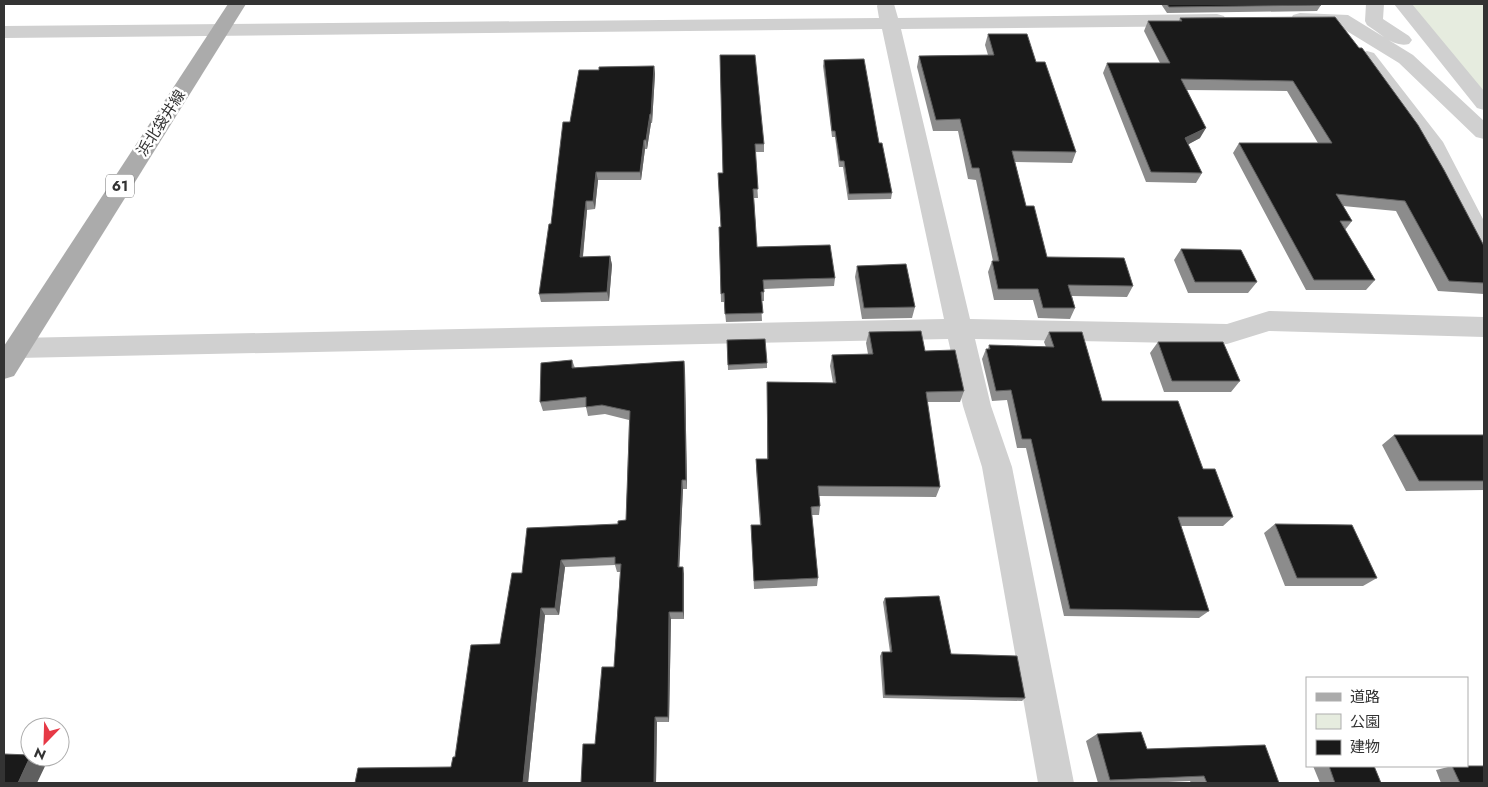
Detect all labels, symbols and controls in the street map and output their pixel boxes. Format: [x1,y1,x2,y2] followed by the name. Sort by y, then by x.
[131,86,191,160] street label: 浜北袋井線
[106,175,134,198] road number: 61
[1306,677,1468,767] legend
[1350,686,1380,708] text: 道路
[1350,711,1380,733] text: 公園
[20,717,70,767] north arrow
[1350,736,1380,758] text: 建物
[31,743,49,765] text: N

